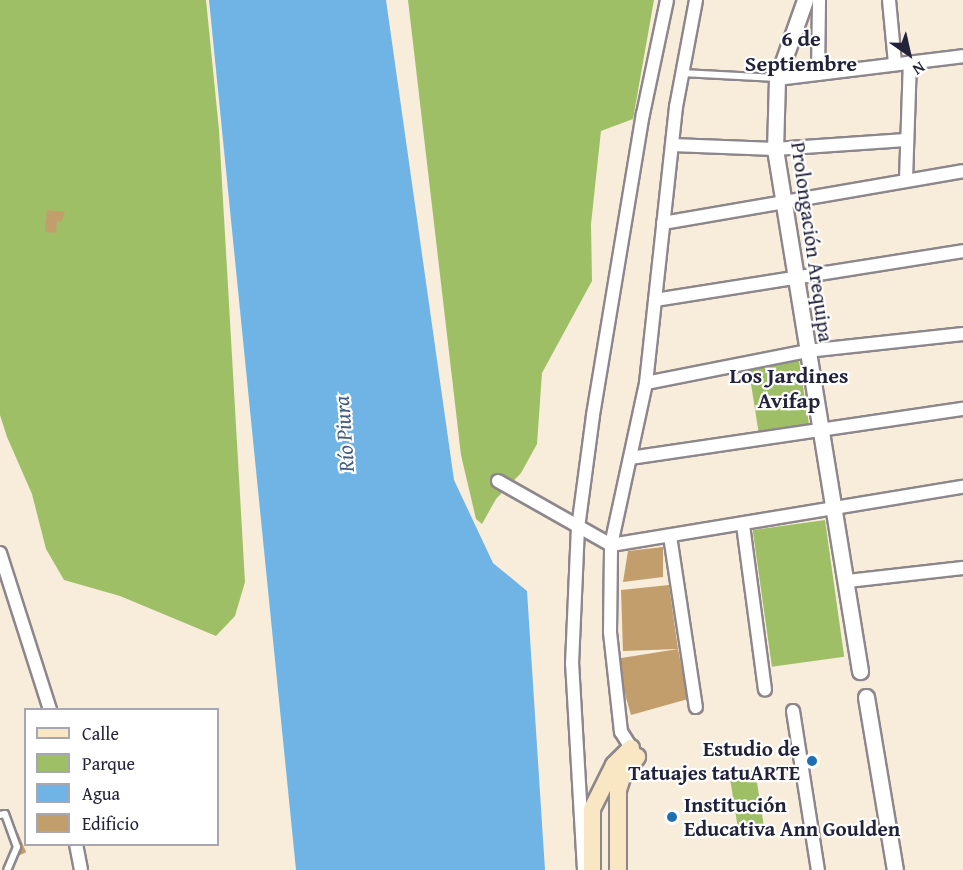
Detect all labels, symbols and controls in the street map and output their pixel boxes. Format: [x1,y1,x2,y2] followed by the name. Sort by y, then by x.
[879,24,939,84] north arrow
[745,25,857,76] district label: 6 de Septiembre
[908,56,930,82] text: N
[785,140,839,344] street label: Prolongación Arequipa
[730,362,848,414] district label: Los Jardines Avifap
[328,395,360,473] water label: Río Piura
[24,708,219,846] legend
[82,720,119,747] text: Calle
[628,736,800,786] place label: Estudio de Tatuajes tatuARTE
[82,750,135,777] text: Parque
[805,754,819,768] marker: Estudio de Tatuajes tatuARTE
[82,780,120,807] text: Agua
[684,792,900,842] place label: Institución Educativa Ann Goulden
[82,810,139,837] text: Edificio
[665,810,679,824] marker: Institución Educativa Ann Goulden

